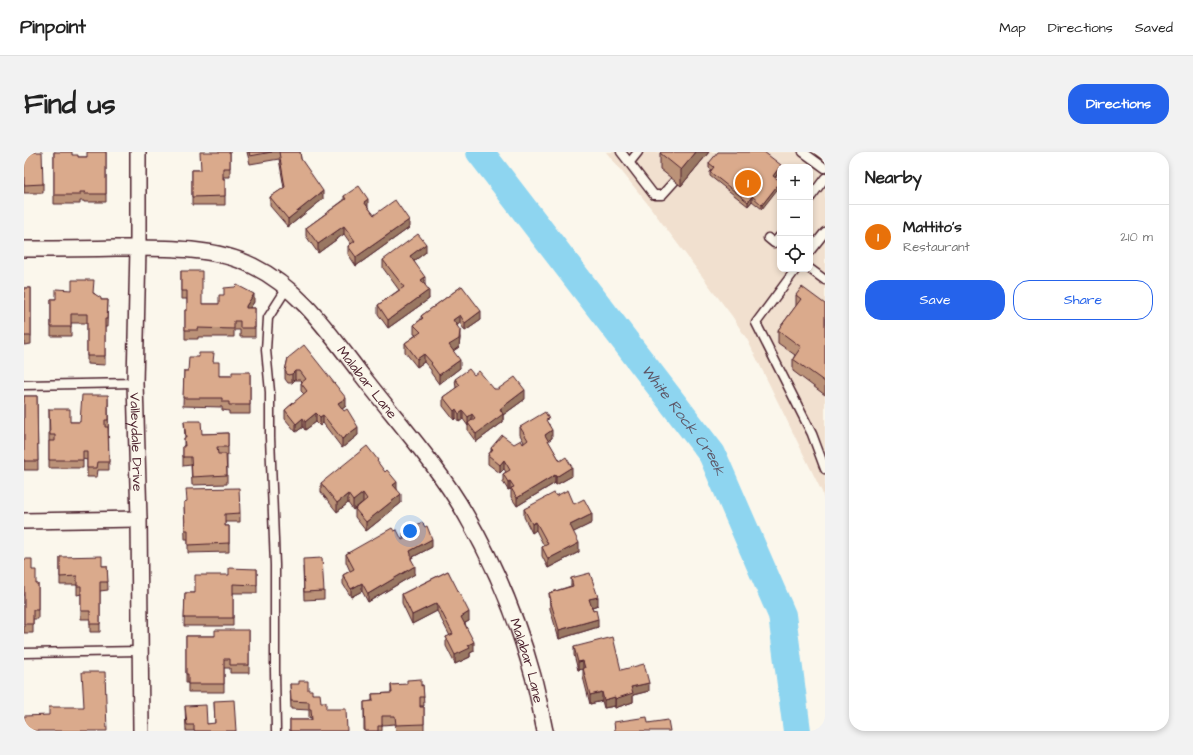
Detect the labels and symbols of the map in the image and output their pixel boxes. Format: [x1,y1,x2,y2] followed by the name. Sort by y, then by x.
[735,168,761,198] pin: 1
[332,342,402,424] street label: Malabar Lane
[636,361,730,480] water label: White Rock Creek
[124,392,147,492] street label: Valleydale Drive
[400,521,420,541] your location
[504,616,548,705] street label: Malabar Lane

